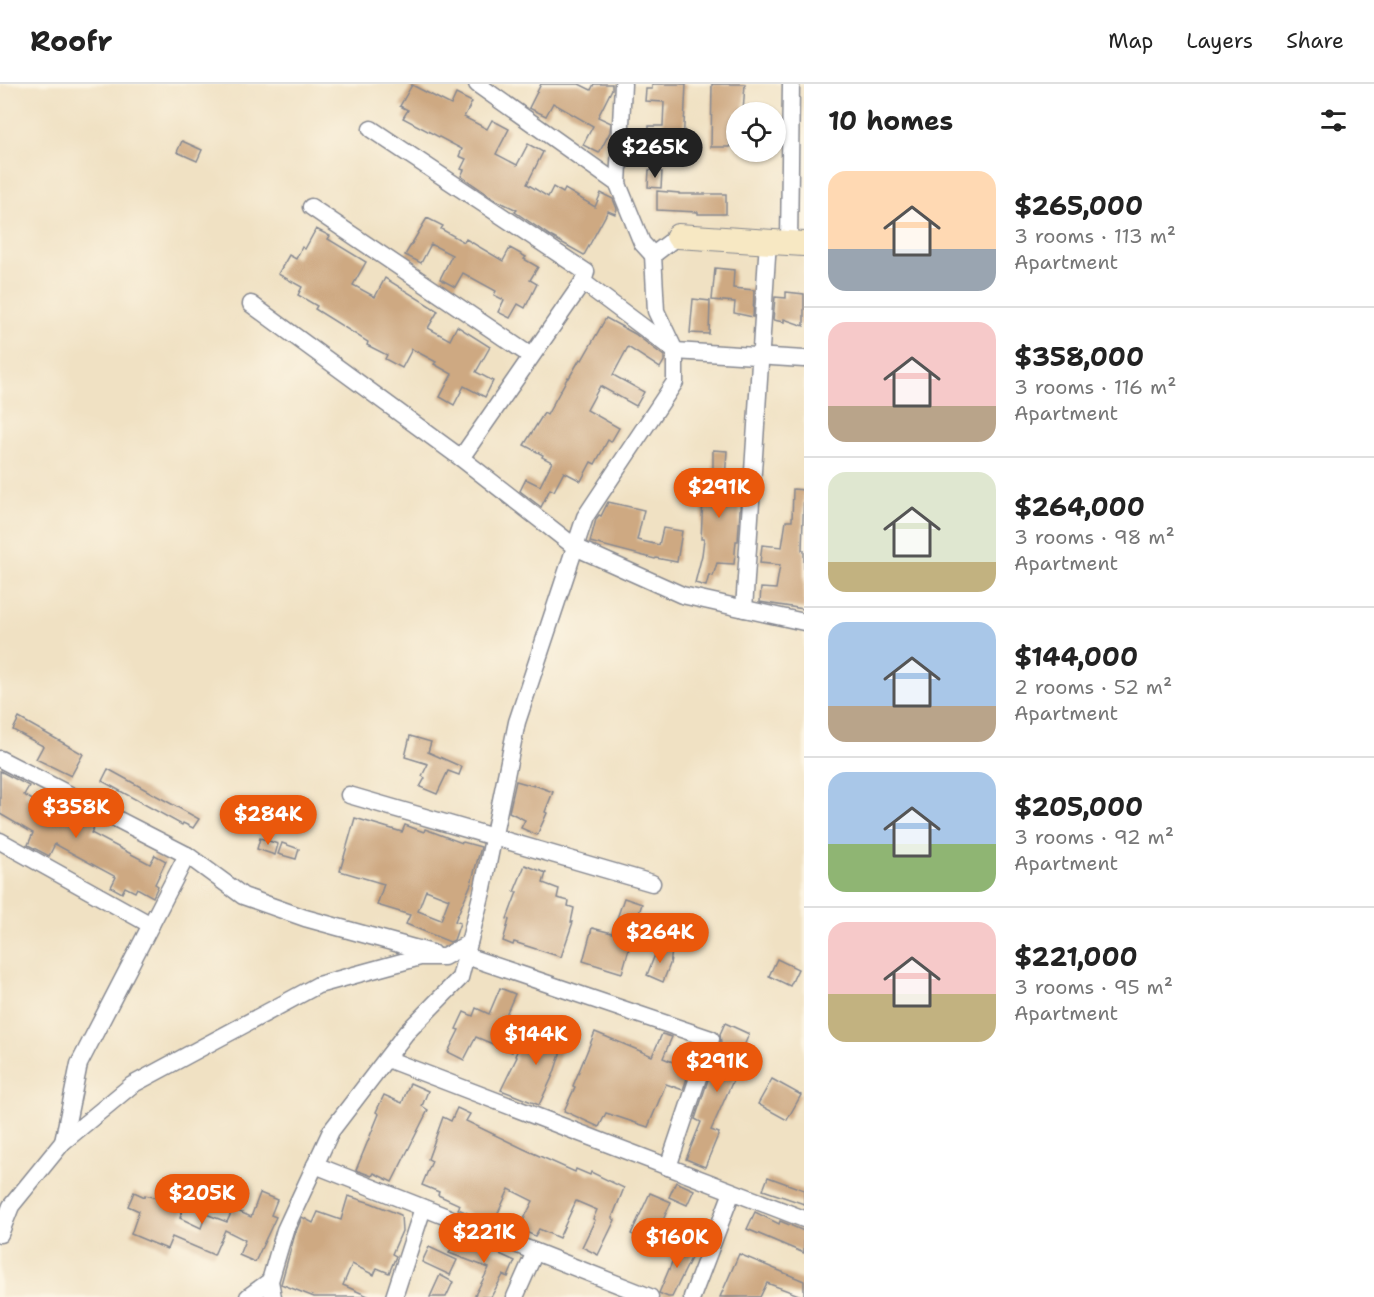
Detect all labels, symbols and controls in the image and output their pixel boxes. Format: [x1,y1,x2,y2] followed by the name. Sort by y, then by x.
[30,22,112,60] text: Roofr
[1108,27,1153,55] text: Map
[1186,27,1253,55] text: Layers
[1286,27,1344,55] text: Share
[726,102,786,162] map controls
[726,102,786,162] button: locate
[828,103,953,138] text: 10 homes
[1317,104,1350,137] icon: filters
[613,128,697,179] pin: $265K
[622,134,688,160] text: $265K
[1014,188,1143,223] text: $265,000
[876,195,948,267] icon: home
[1014,223,1176,249] text: 3 rooms · 113 m²
[1014,249,1118,275] text: Apartment
[1014,339,1144,374] text: $358,000
[876,346,948,418] icon: home
[1014,374,1176,400] text: 3 rooms · 116 m²
[1014,400,1118,426] text: Apartment
[677,468,761,519] pin: $291K
[688,474,750,500] text: $291K
[1014,489,1145,524] text: $264,000
[876,496,948,568] icon: home
[1014,524,1175,550] text: 3 rooms · 98 m²
[1014,550,1118,576] text: Apartment
[1014,639,1138,674] text: $144,000
[876,646,948,718] icon: home
[1014,674,1172,700] text: 2 rooms · 52 m²
[1014,700,1118,726] text: Apartment
[34,788,118,839] pin: $358K
[1014,789,1143,824] text: $205,000
[42,794,110,820] text: $358K
[226,795,310,846] pin: $284K
[876,796,948,868] icon: home
[234,801,302,827] text: $284K
[1014,824,1174,850] text: 3 rooms · 92 m²
[1014,850,1118,876] text: Apartment
[618,913,702,964] pin: $264K
[626,919,694,945] text: $264K
[1014,939,1138,974] text: $221,000
[876,946,948,1018] icon: home
[1014,974,1173,1000] text: 3 rooms · 95 m²
[1014,1000,1118,1026] text: Apartment
[494,1015,578,1066] pin: $144K
[504,1021,568,1047] text: $144K
[675,1042,759,1093] pin: $291K
[686,1048,748,1074] text: $291K
[160,1174,244,1225] pin: $205K
[169,1180,235,1206] text: $205K
[442,1213,526,1264] pin: $221K
[635,1218,719,1269] pin: $160K
[453,1219,515,1245] text: $221K
[645,1224,709,1250] text: $160K

